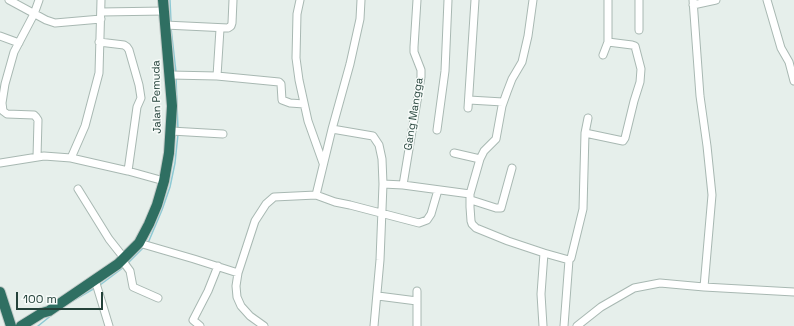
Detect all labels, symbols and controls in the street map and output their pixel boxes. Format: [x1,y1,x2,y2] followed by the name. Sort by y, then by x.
[150,60,164,134] street label: Jalan Pemuda
[402,77,426,151] street label: Gang Mangga
[18,284,105,310] scale bar
[23,291,57,307] text: 100 m

